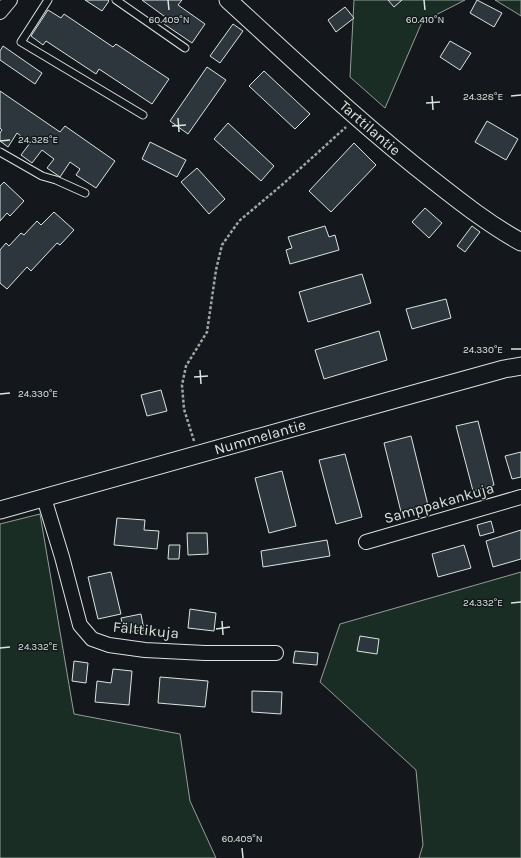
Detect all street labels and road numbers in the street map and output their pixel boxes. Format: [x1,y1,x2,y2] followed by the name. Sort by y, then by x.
[336,97,404,159] street label: Tarttilantie
[212,415,308,459] street label: Nummelantie
[382,479,496,527] street label: Samppakankuja
[112,618,180,642] street label: Fälttikuja

